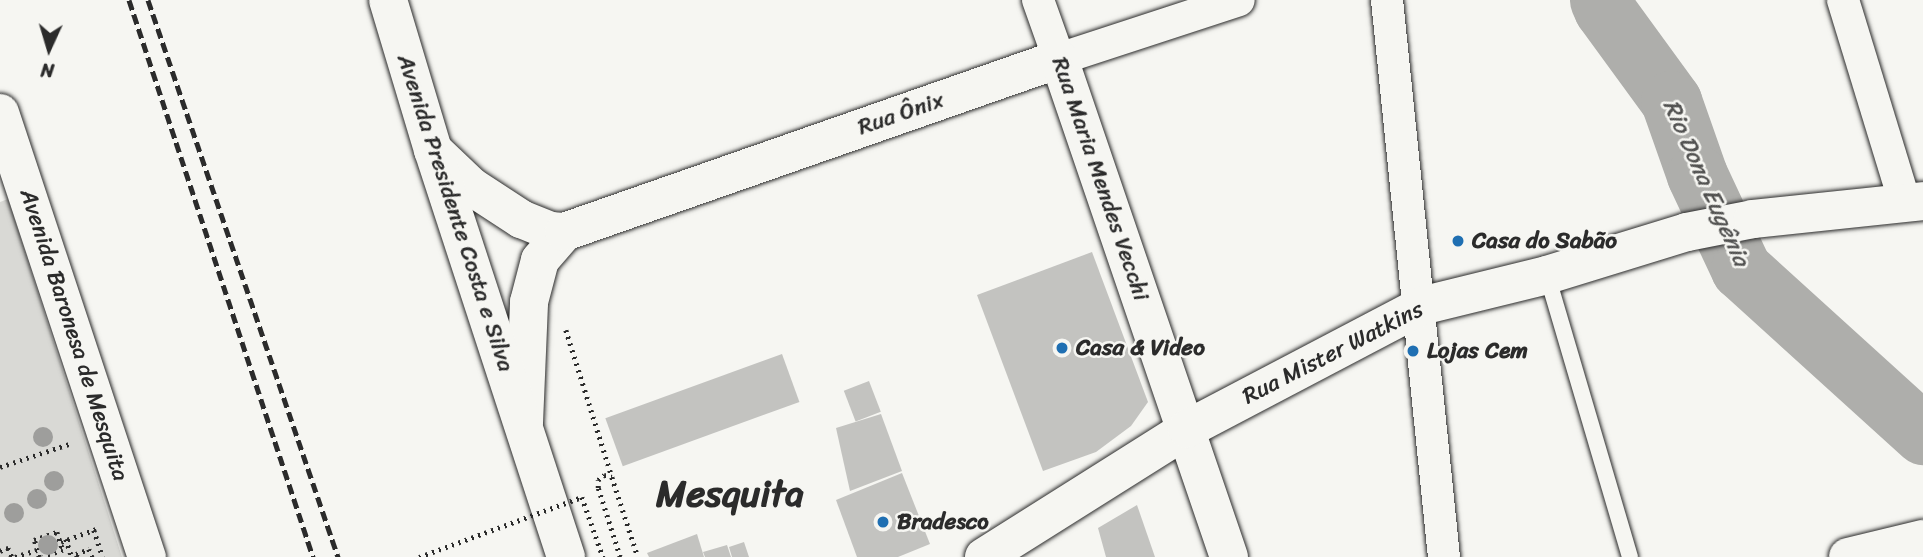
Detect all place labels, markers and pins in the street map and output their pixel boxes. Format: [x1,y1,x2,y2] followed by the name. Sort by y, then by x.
[1472,227,1618,255] place label: Casa do Sabão
[1450,233,1466,249] marker: Casa do Sabão
[1076,334,1206,362] place label: Casa & Video
[1427,337,1529,365] place label: Lojas Cem
[1054,340,1070,356] marker: Casa & Video
[1405,343,1421,359] marker: Lojas Cem
[897,508,989,536] place label: Bradesco
[875,514,891,530] marker: Bradesco

